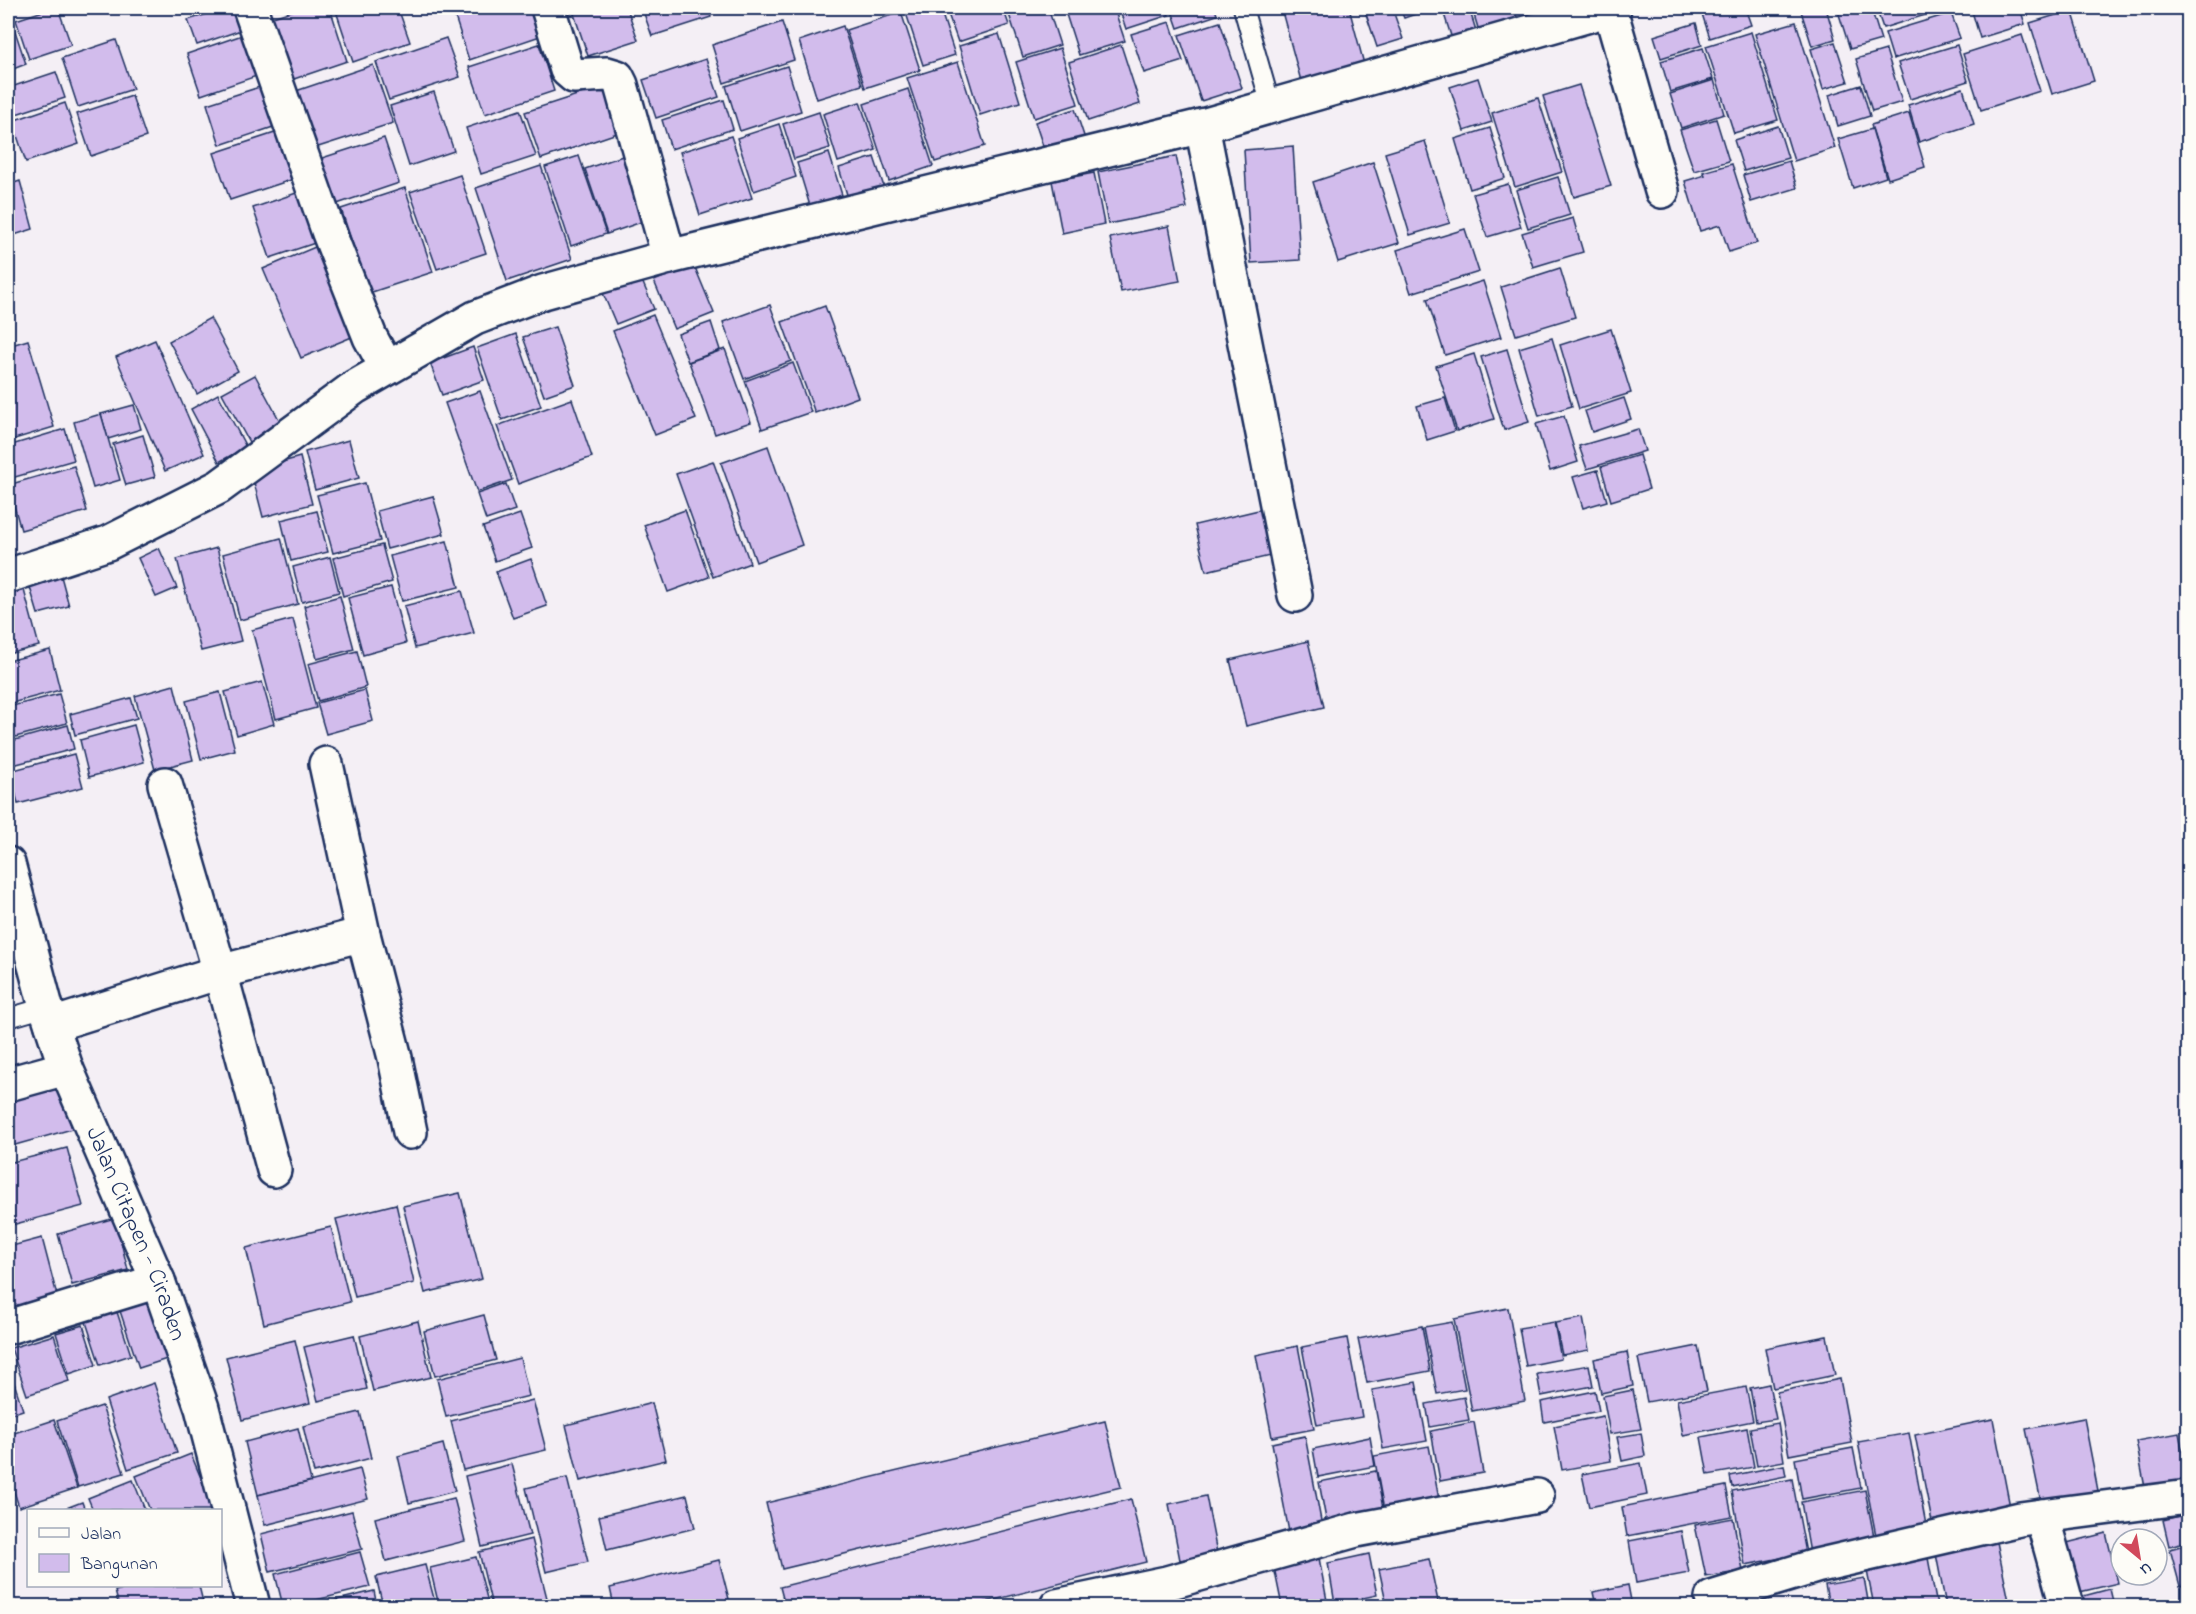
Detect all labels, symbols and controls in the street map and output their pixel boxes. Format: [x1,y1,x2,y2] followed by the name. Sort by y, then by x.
[76,1121,195,1346] street label: Jalan Citapen - Ciraden
[27,1509,222,1587] legend
[81,1522,121,1548] text: Jalan
[2109,1527,2169,1587] north arrow
[80,1552,158,1579] text: Bangunan
[2135,1555,2156,1581] text: U

